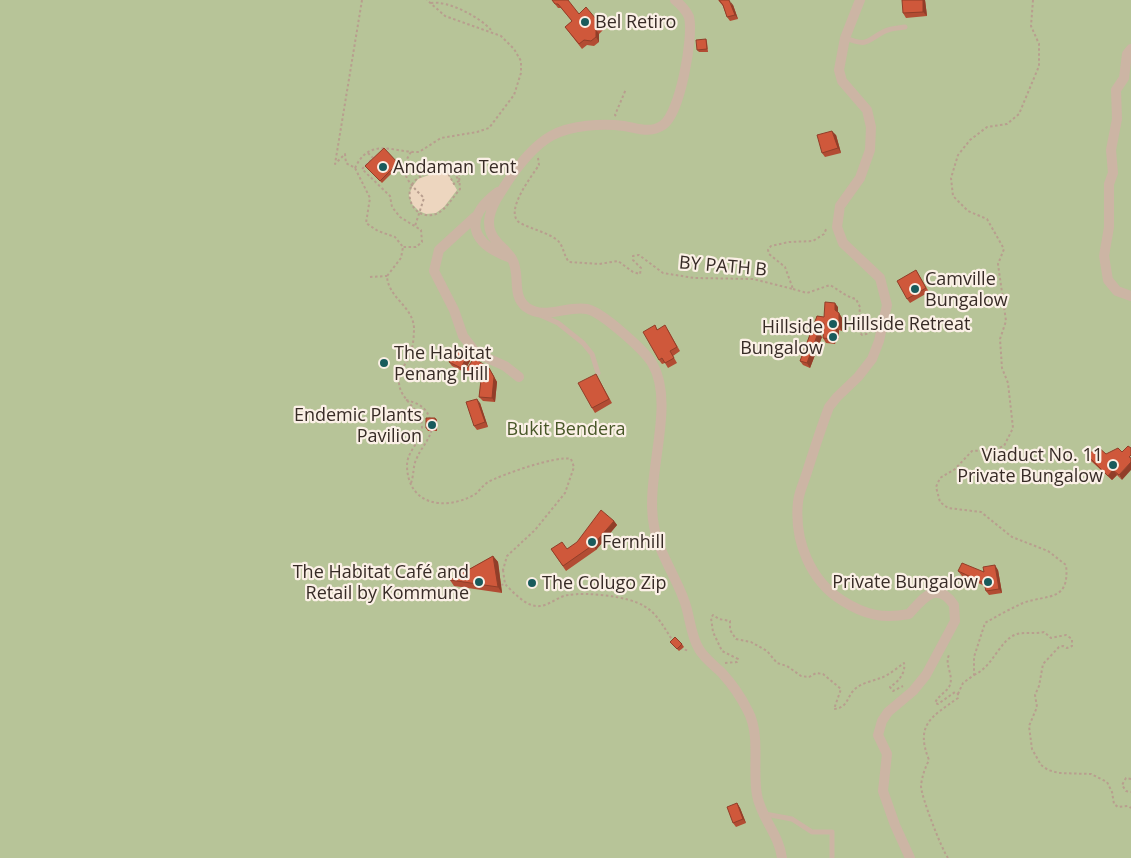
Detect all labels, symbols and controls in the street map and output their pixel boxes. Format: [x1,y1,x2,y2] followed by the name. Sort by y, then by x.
[595,9,676,33] place label: Bel Retiro
[579,16,591,28] marker: Bel Retiro
[393,154,516,178] place label: Andaman Tent
[377,161,389,173] marker: Andaman Tent
[678,249,768,281] street label: BY PATH B
[925,266,1008,311] place label: Camville Bungalow
[909,283,921,295] marker: Camville Bungalow
[843,311,970,335] place label: Hillside Retreat
[740,314,823,359] place label: Hillside Bungalow
[827,318,839,330] marker: Hillside Retreat
[827,331,839,343] marker: Hillside Bungalow
[394,340,491,385] place label: The Habitat Penang Hill
[378,357,390,369] marker: The Habitat Penang Hill
[294,402,422,447] place label: Endemic Plants Pavilion
[506,416,626,440] park label: Bukit Bendera
[426,419,438,431] marker: Endemic Plants Pavilion
[957,442,1103,487] place label: Viaduct No. 11 Private Bungalow
[1107,459,1119,471] marker: Viaduct No. 11 Private Bungalow
[602,529,664,553] place label: Fernhill
[586,536,598,548] marker: Fernhill
[293,559,469,604] place label: The Habitat Café and Retail by Kommune
[832,569,978,593] place label: Private Bungalow
[542,570,667,594] place label: The Colugo Zip
[473,576,485,588] marker: The Habitat Café and Retail by Kommune
[982,576,994,588] marker: Private Bungalow
[526,577,538,589] marker: The Colugo Zip

